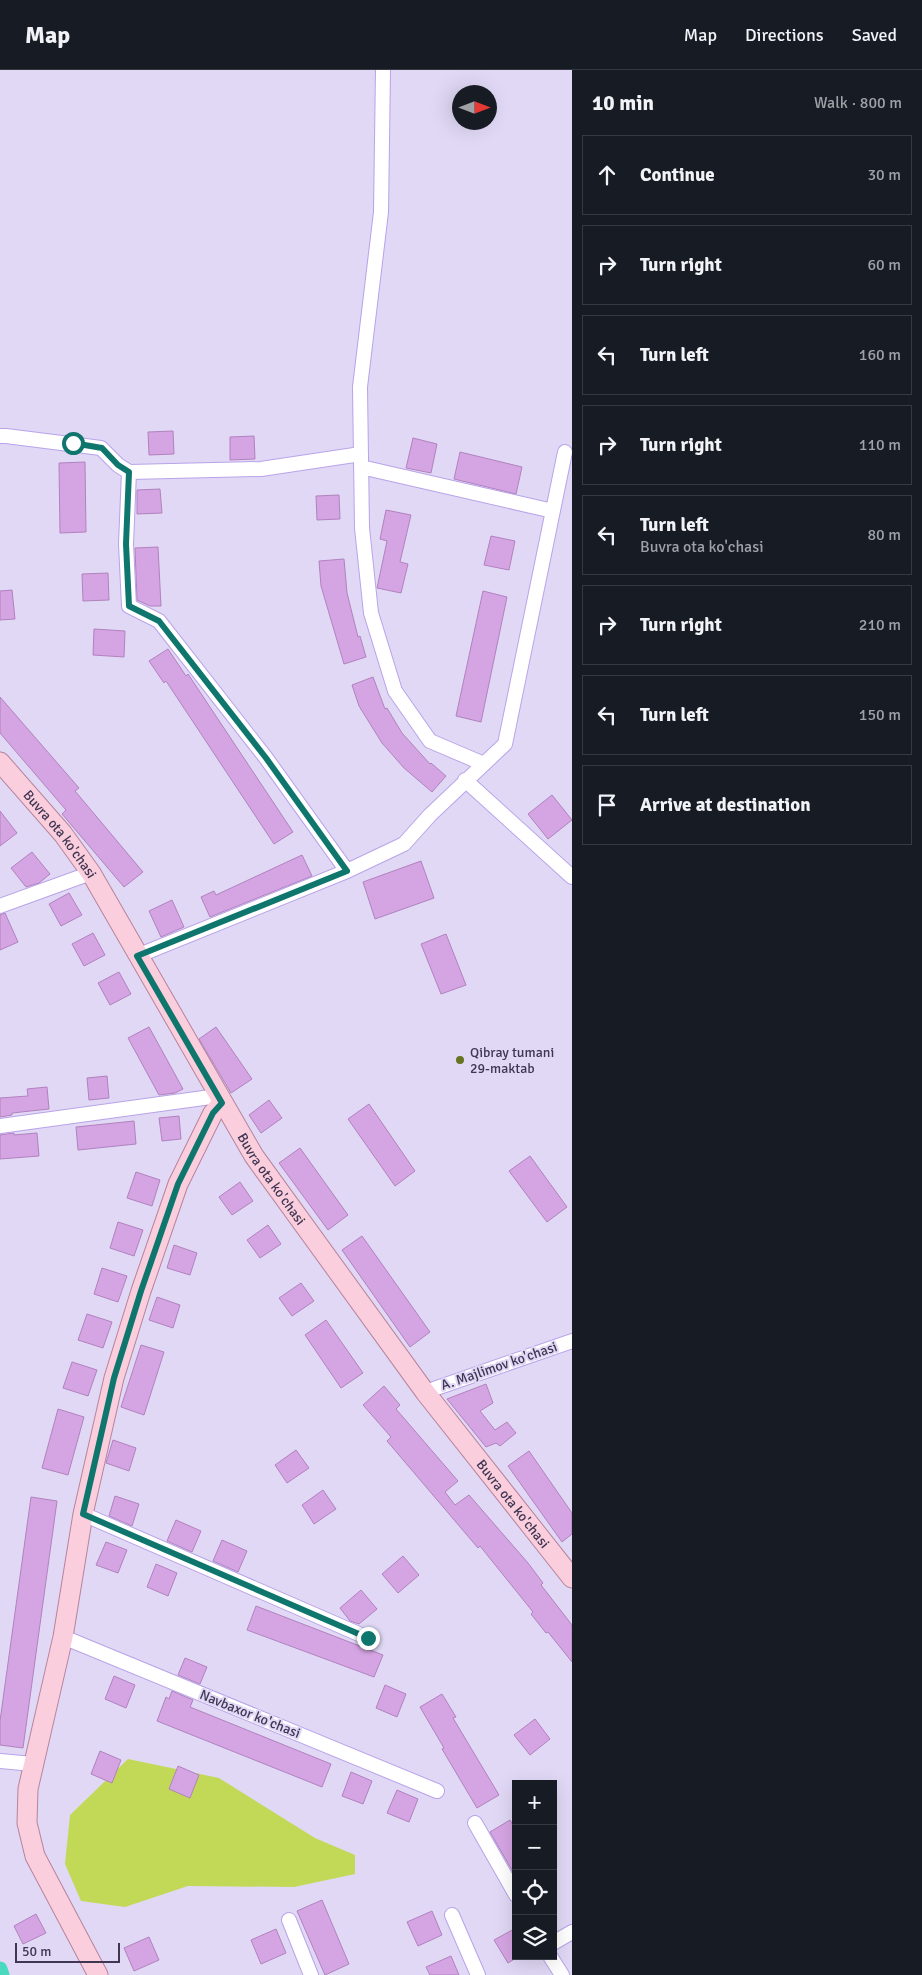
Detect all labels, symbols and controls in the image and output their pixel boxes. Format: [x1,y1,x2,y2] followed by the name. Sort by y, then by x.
[25,20,70,50] text: Map
[684,24,717,46] text: Map
[745,24,824,46] text: Directions
[852,24,897,46] text: Saved
[452,85,497,130] north arrow
[592,90,654,116] text: 10 min
[814,93,902,113] text: Walk · 800 m
[593,161,621,189] icon: ahead
[640,163,715,187] text: Continue
[867,165,901,185] text: 30 m
[593,251,621,279] icon: right
[640,253,722,277] text: Turn right
[867,255,901,275] text: 60 m
[593,341,621,369] icon: left
[640,343,709,367] text: Turn left
[859,345,901,365] text: 160 m
[593,431,621,459] icon: right
[62,432,85,455] route start
[640,433,722,457] text: Turn right
[859,435,901,455] text: 110 m
[640,513,709,537] text: Turn left
[593,521,621,549] icon: left
[867,525,901,545] text: 80 m
[640,537,764,557] text: Buvra ota ko'chasi
[593,611,621,639] icon: right
[640,613,722,637] text: Turn right
[859,615,901,635] text: 210 m
[593,701,621,729] icon: left
[640,703,709,727] text: Turn left
[859,705,901,725] text: 150 m
[20,786,101,881] street label: Buvra ota ko'chasi
[593,791,621,819] icon: arrive
[640,793,811,817] text: Arrive at destination
[470,1044,554,1077] place label: Qibray tumani 29-maktab
[454,1054,466,1066] marker: Qibray tumani 29-maktab
[234,1130,310,1228] street label: Buvra ota ko'chasi
[439,1338,559,1394] street label: A. Majlimov ko'chasi
[473,1456,553,1551] street label: Buvra ota ko'chasi
[357,1627,380,1650] route end
[197,1686,303,1742] street label: Navbaxor ko'chasi
[512,1780,557,1960] map controls
[512,1780,557,1825] button: +
[512,1825,557,1870] button: −
[512,1870,557,1915] button: locate
[512,1915,557,1960] button: layers
[15,1940,120,1963] scale bar
[22,1943,51,1960] text: 50 m

